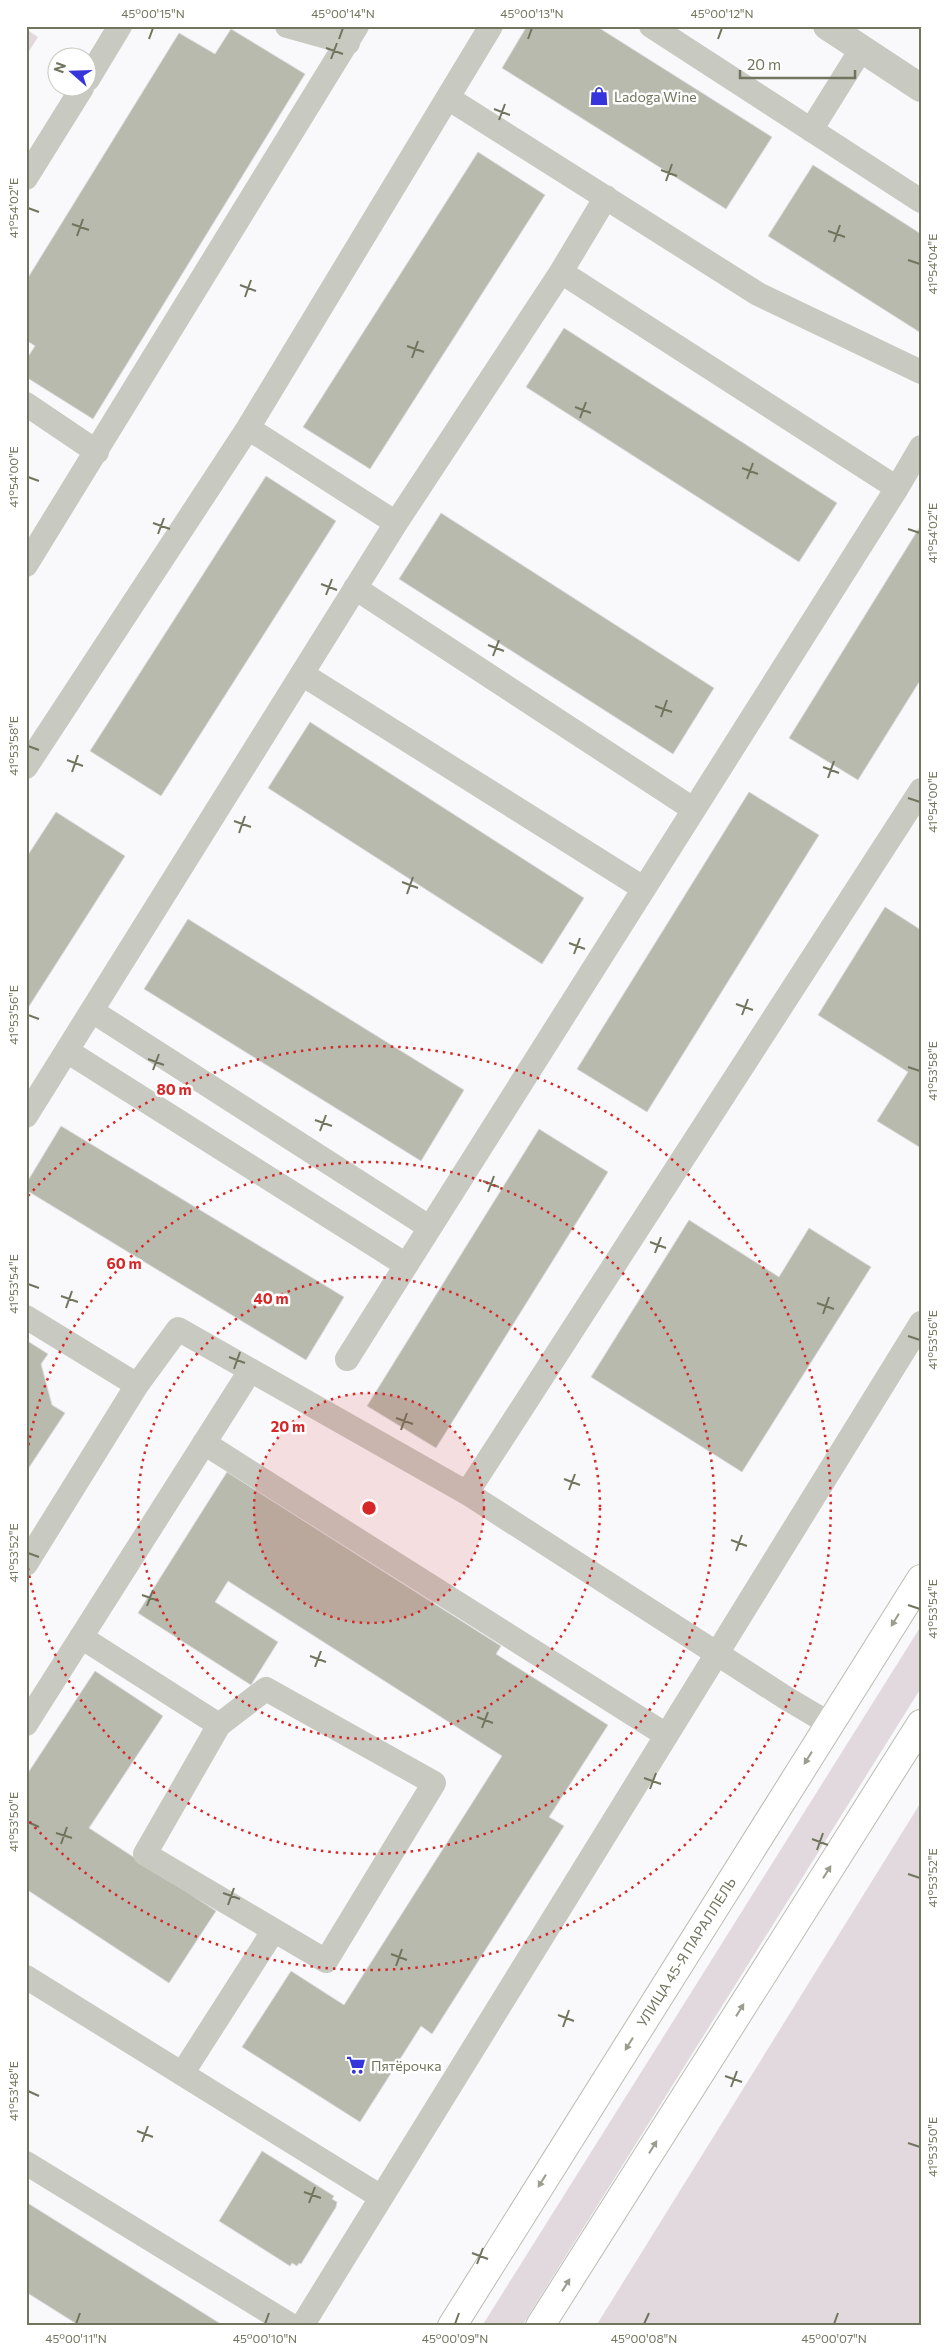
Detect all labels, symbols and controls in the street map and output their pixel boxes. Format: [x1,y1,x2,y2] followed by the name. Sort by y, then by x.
[121,6,185,20] text: 45°00'15"N
[311,6,375,20] text: 45°00'14"N
[500,6,564,20] text: 45°00'13"N
[690,6,754,20] text: 45°00'12"N
[48,48,98,98] north arrow
[740,48,854,80] scale bar
[747,55,781,73] text: 20 m
[50,60,69,75] text: N
[588,85,610,107] shop icon: Ladoga Wine
[614,88,697,105] place label: Ladoga Wine
[6,178,20,238] text: 41°54'02"E
[925,234,939,294] text: 41°54'04"E
[6,446,20,508] text: 41°54'00"E
[925,503,939,563] text: 41°54'02"E
[6,716,20,776] text: 41°53'58"E
[925,771,939,833] text: 41°54'00"E
[6,985,20,1045] text: 41°53'56"E
[925,1041,939,1101] text: 41°53'58"E
[156,1080,192,1098] text: 80 m
[6,1254,20,1314] text: 41°53'54"E
[106,1254,142,1272] text: 60 m
[253,1289,289,1307] text: 40 m
[925,1310,939,1370] text: 41°53'56"E
[271,1417,305,1435] text: 20 m
[360,1499,378,1517] centre of rings
[6,1523,20,1583] text: 41°53'52"E
[925,1579,939,1639] text: 41°53'54"E
[890,1614,899,1627] one-way arrow
[804,1751,813,1764] one-way arrow
[6,1792,20,1852] text: 41°53'50"E
[925,1848,939,1908] text: 41°53'52"E
[822,1866,831,1879] one-way arrow
[633,1874,739,2030] street label: УЛИЦА 45-Я ПАРАЛЛЕЛЬ
[735,2003,745,2016] one-way arrow
[624,2037,633,2050] one-way arrow
[345,2054,367,2076] supermarket icon: Пятёрочка
[371,2057,441,2074] place label: Пятёрочка
[6,2061,20,2121] text: 41°53'48"E
[925,2117,939,2177] text: 41°53'50"E
[648,2141,658,2154] one-way arrow
[538,2175,547,2188] one-way arrow
[562,2278,571,2291] one-way arrow
[45,2331,107,2345] text: 45°00'11"N
[233,2331,297,2345] text: 45°00'10"N
[422,2331,488,2345] text: 45°00'09"N
[611,2331,677,2345] text: 45°00'08"N
[801,2331,867,2345] text: 45°00'07"N

